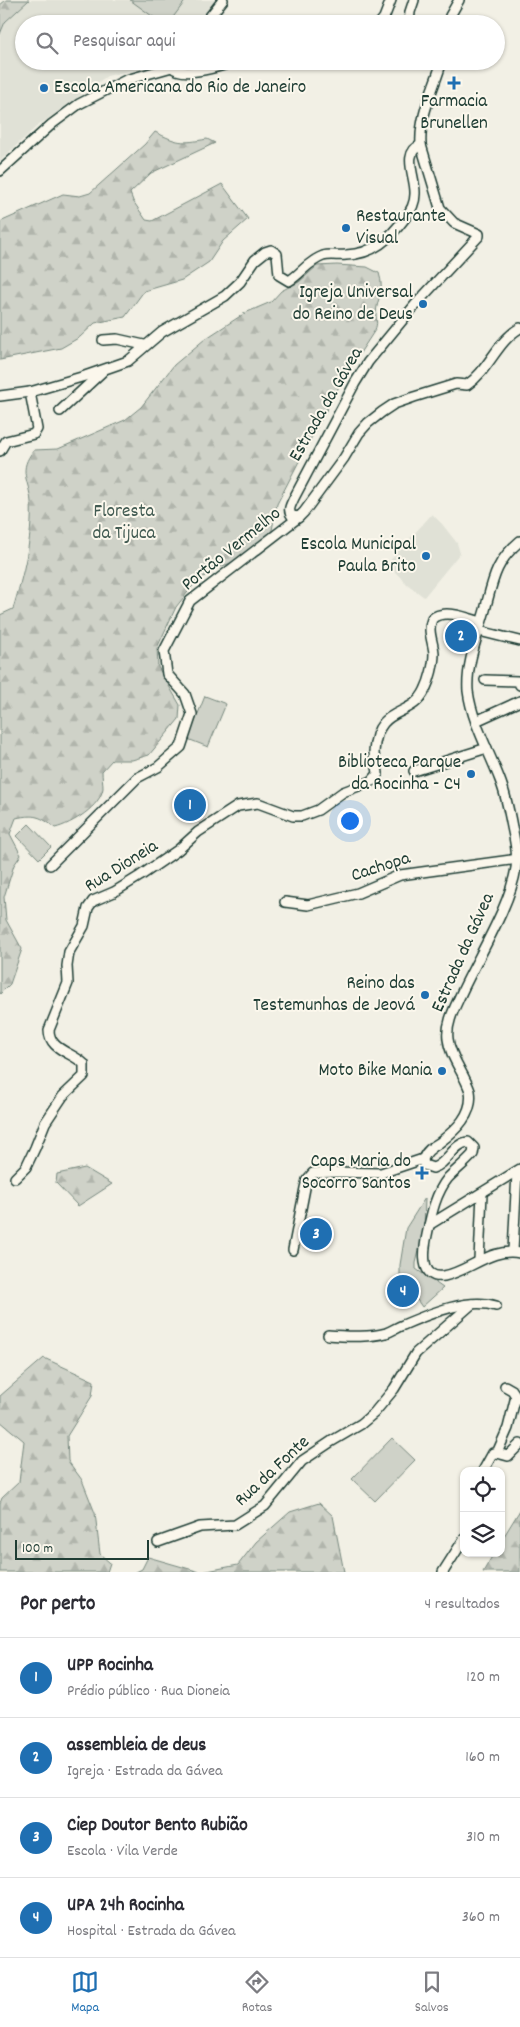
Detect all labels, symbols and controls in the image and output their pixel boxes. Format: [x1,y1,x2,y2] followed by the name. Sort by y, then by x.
[15,15,505,70] search box
[33,29,61,57] icon: search
[73,29,175,56] text: Pesquisar aqui
[54,75,306,102] place label: Escola Americana do Rio de Janeiro
[448,77,460,89] marker: Farmacia Brunellen
[38,82,50,94] marker: Escola Americana do Rio de Janeiro
[420,89,488,138] place label: Farmacia Brunellen
[356,204,446,253] place label: Restaurante Visual
[340,222,352,234] marker: Restaurante Visual
[293,280,413,329] place label: Igreja Universal do Reino de Deus
[417,298,429,310] marker: Igreja Universal do Reino de Deus
[283,342,371,467] street label: Estrada da Gávea
[93,499,157,548] park label: Floresta da Tijuca
[176,501,288,599] street label: Portão Vermelho
[301,532,416,581] place label: Escola Municipal Paula Brito
[420,550,432,562] marker: Escola Municipal Paula Brito
[445,617,477,655] pin: 2
[338,750,461,799] place label: Biblioteca Parque da Rocinha - C4
[465,768,477,780] marker: Biblioteca Parque da Rocinha - C4
[174,786,206,824] pin: 1
[337,808,363,834] your location
[80,833,165,900] street label: Rua Dioneia
[348,845,415,890] street label: Cachopa
[426,888,503,1017] street label: Estrada da Gávea
[253,971,416,1020] place label: Reino das Testemunhas de Jeová
[419,989,431,1001] marker: Reino das Testemunhas de Jeová
[318,1058,433,1085] place label: Moto Bike Mania
[436,1065,448,1077] marker: Moto Bike Mania
[302,1149,411,1198] place label: Caps Maria do Socorro Santos
[415,1166,429,1180] marker: Caps Maria do Socorro Santos
[300,1215,332,1253] pin: 3
[387,1272,419,1310] pin: 4
[229,1430,317,1514] street label: Rua da Fonte
[460,1467,505,1557] map controls
[460,1467,505,1512] button: locate
[460,1512,505,1557] button: layers
[15,1537,149,1560] scale bar
[22,1539,53,1559] text: 100 m
[20,1590,95,1620] text: Por perto
[425,1593,500,1616] text: 4 resultados
[67,1653,153,1680] text: UPP Rocinha
[34,1666,38,1689] text: 1
[466,1666,500,1689] text: 120 m
[67,1680,230,1703] text: Prédio público · Rua Dioneia
[67,1733,206,1760] text: assembleia de deus
[33,1746,40,1769] text: 2
[465,1746,500,1769] text: 160 m
[67,1760,223,1783] text: Igreja · Estrada da Gávea
[67,1813,248,1840] text: Ciep Doutor Bento Rubião
[32,1826,40,1849] text: 3
[466,1826,500,1849] text: 310 m
[67,1840,178,1863] text: Escola · Vila Verde
[67,1893,184,1920] text: UPA 24h Rocinha
[33,1906,39,1929] text: 4
[462,1906,500,1929] text: 360 m
[67,1920,236,1943] text: Hospital · Estrada da Gávea
[71,1968,99,2018] tab: Mapa
[242,1968,272,2018] tab: Rotas
[415,1968,449,2018] tab: Salvos

